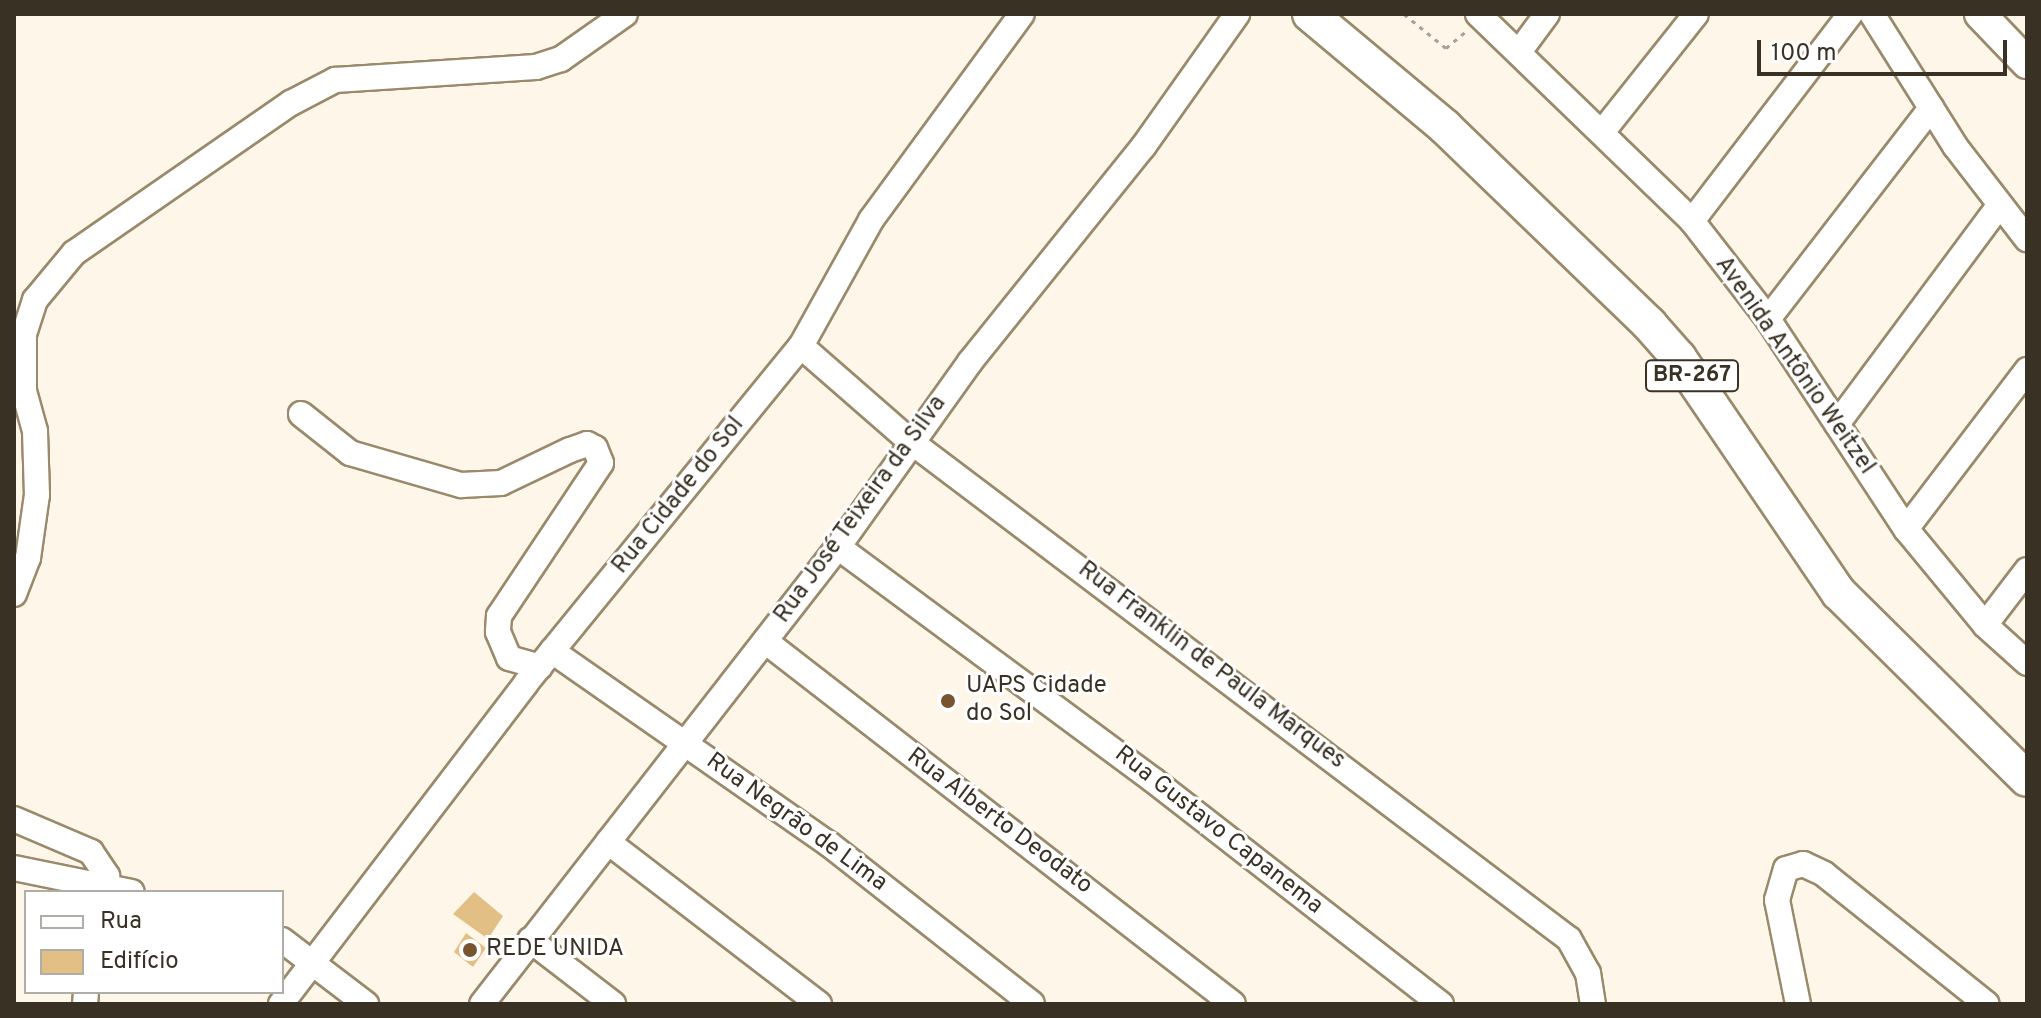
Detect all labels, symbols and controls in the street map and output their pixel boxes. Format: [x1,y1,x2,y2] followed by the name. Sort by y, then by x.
[1761,24,2011,74] scale bar
[1771,39,1837,69] text: 100 m
[1707,251,1881,481] street label: Avenida Antônio Weitzel
[1644,358,1740,394] road number: BR-267
[769,390,953,630] street label: Rua José Teixeira da Silva
[607,412,751,580] street label: Rua Cidade do Sol
[1072,556,1350,776] street label: Rua Franklin de Paula Marques
[966,673,1107,729] place label: UAPS Cidade do Sol
[937,690,959,712] marker: UAPS Cidade do Sol
[1108,741,1328,921] street label: Rua Gustavo Capanema
[900,743,1098,901] street label: Rua Alberto Deodato
[700,748,892,898] street label: Rua Negrão de Lima
[24,890,284,994] legend
[100,907,142,937] text: Rua
[486,936,624,964] place label: REDE UNIDA
[461,941,479,959] marker: REDE UNIDA
[100,947,179,977] text: Edifício

